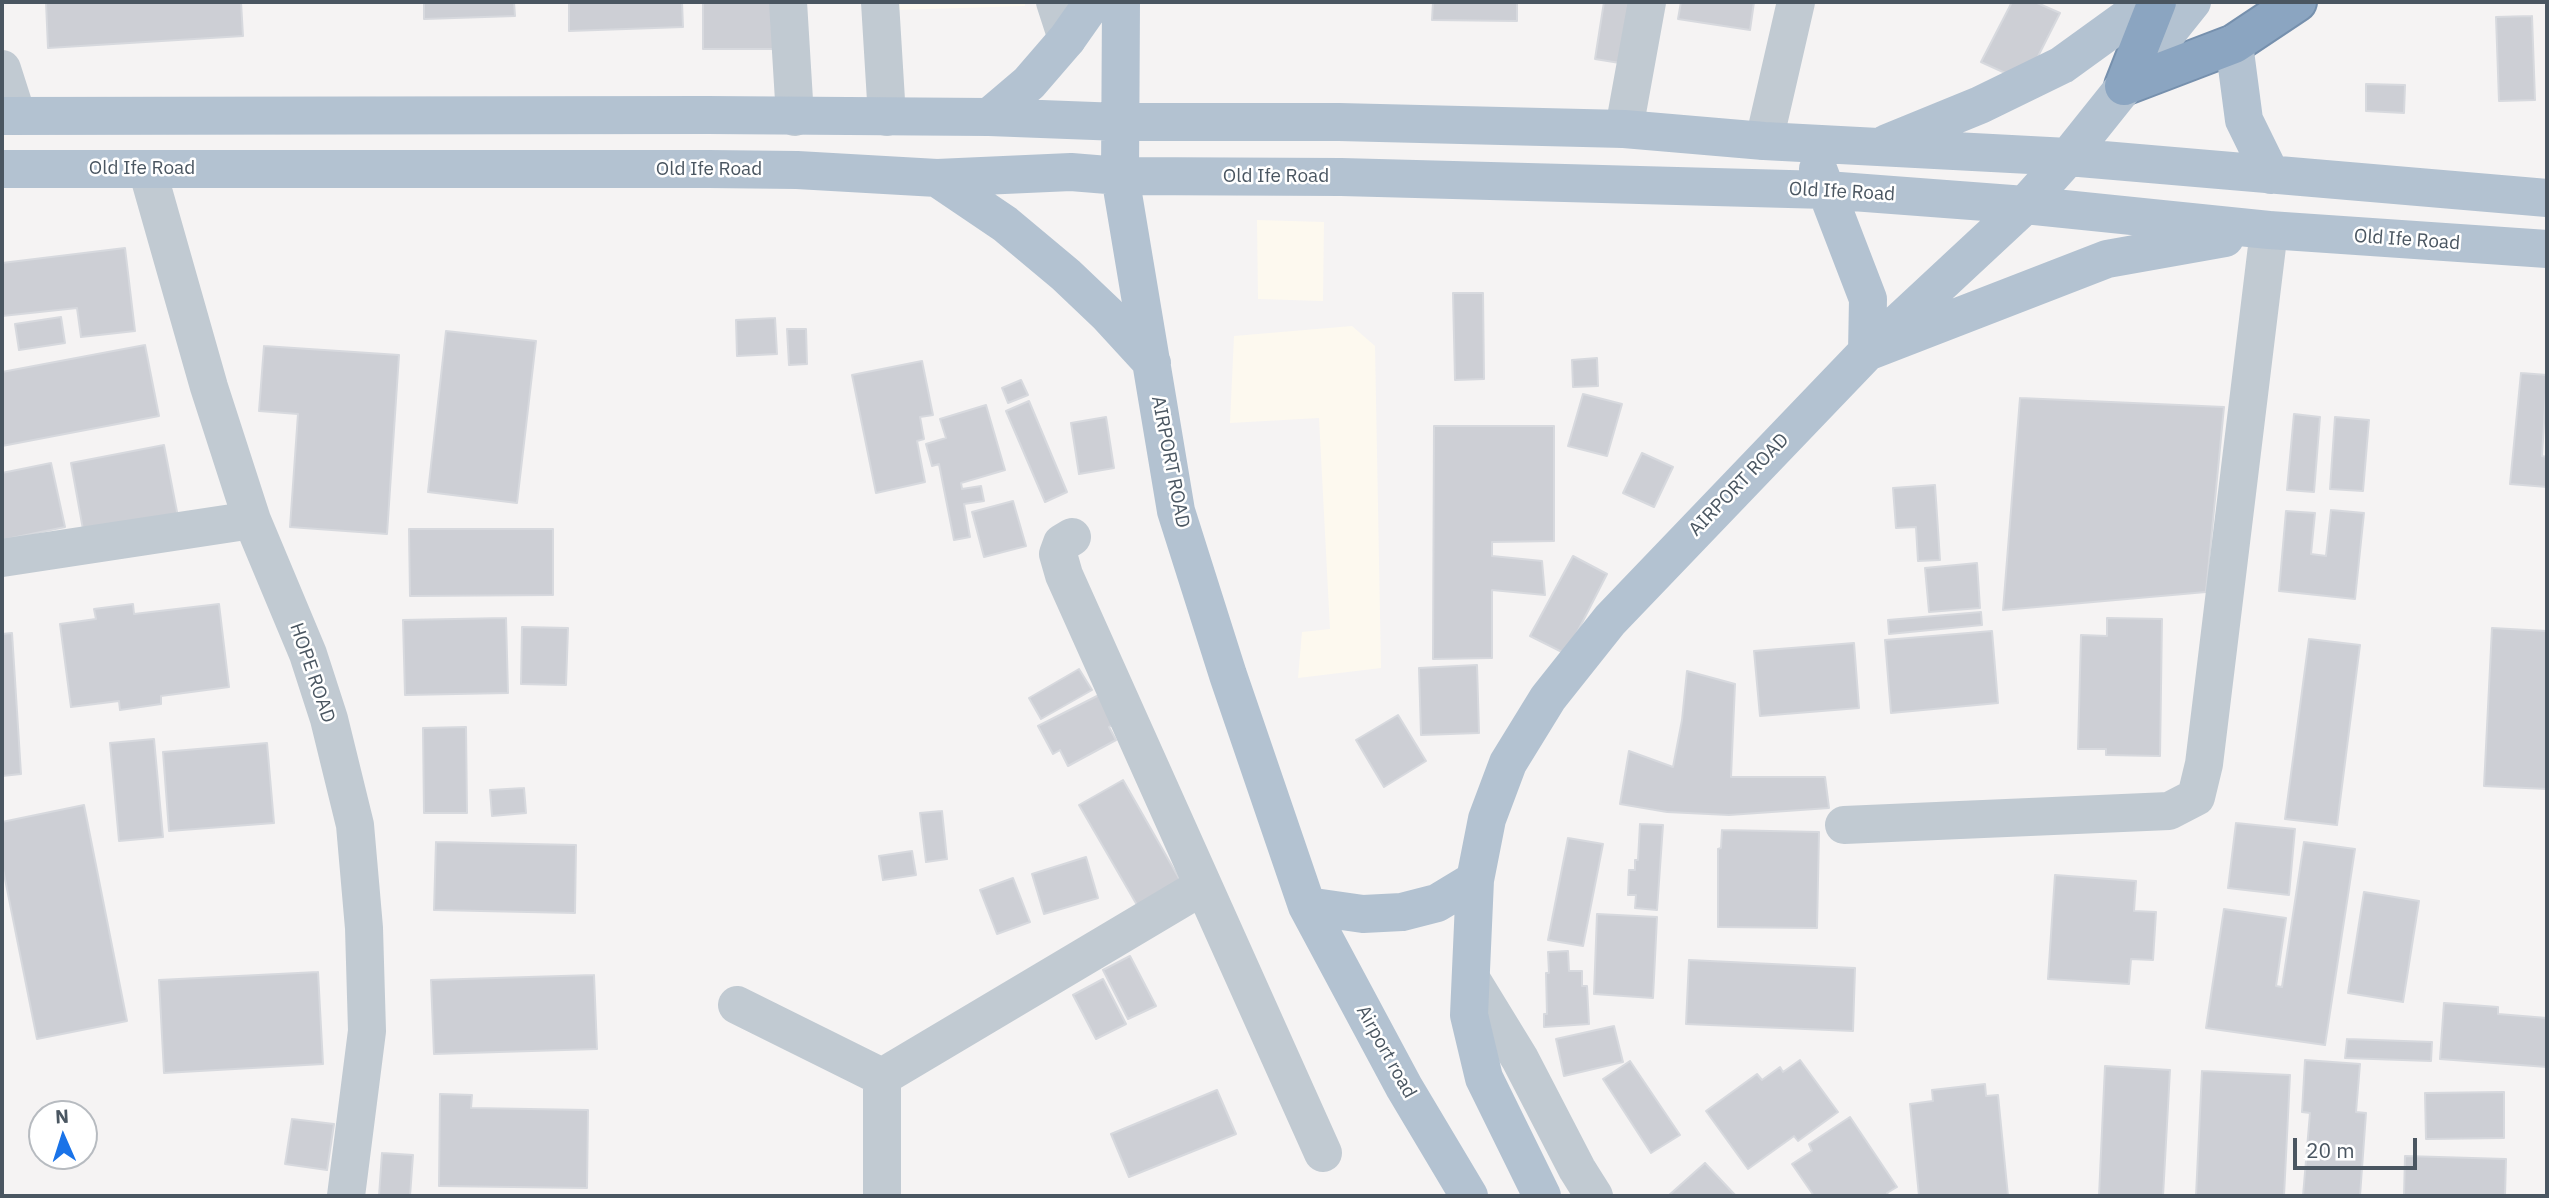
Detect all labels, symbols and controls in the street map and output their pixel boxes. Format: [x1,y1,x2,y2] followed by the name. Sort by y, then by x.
[89,158,195,180] street label: Old Ife Road
[656,159,762,181] street label: Old Ife Road
[1223,166,1329,188] street label: Old Ife Road
[1788,178,1896,206] street label: Old Ife Road
[2353,225,2461,255] street label: Old Ife Road
[1146,394,1194,530] street label: AIRPORT ROAD
[1684,429,1794,541] street label: AIRPORT ROAD
[284,620,340,726] street label: HOPE ROAD
[1351,1002,1421,1102] street label: Airport road
[28,1100,98,1170] north arrow
[54,1104,69,1128] text: N
[2297,1124,2421,1168] scale bar
[2306,1136,2355,1164] text: 20 m

